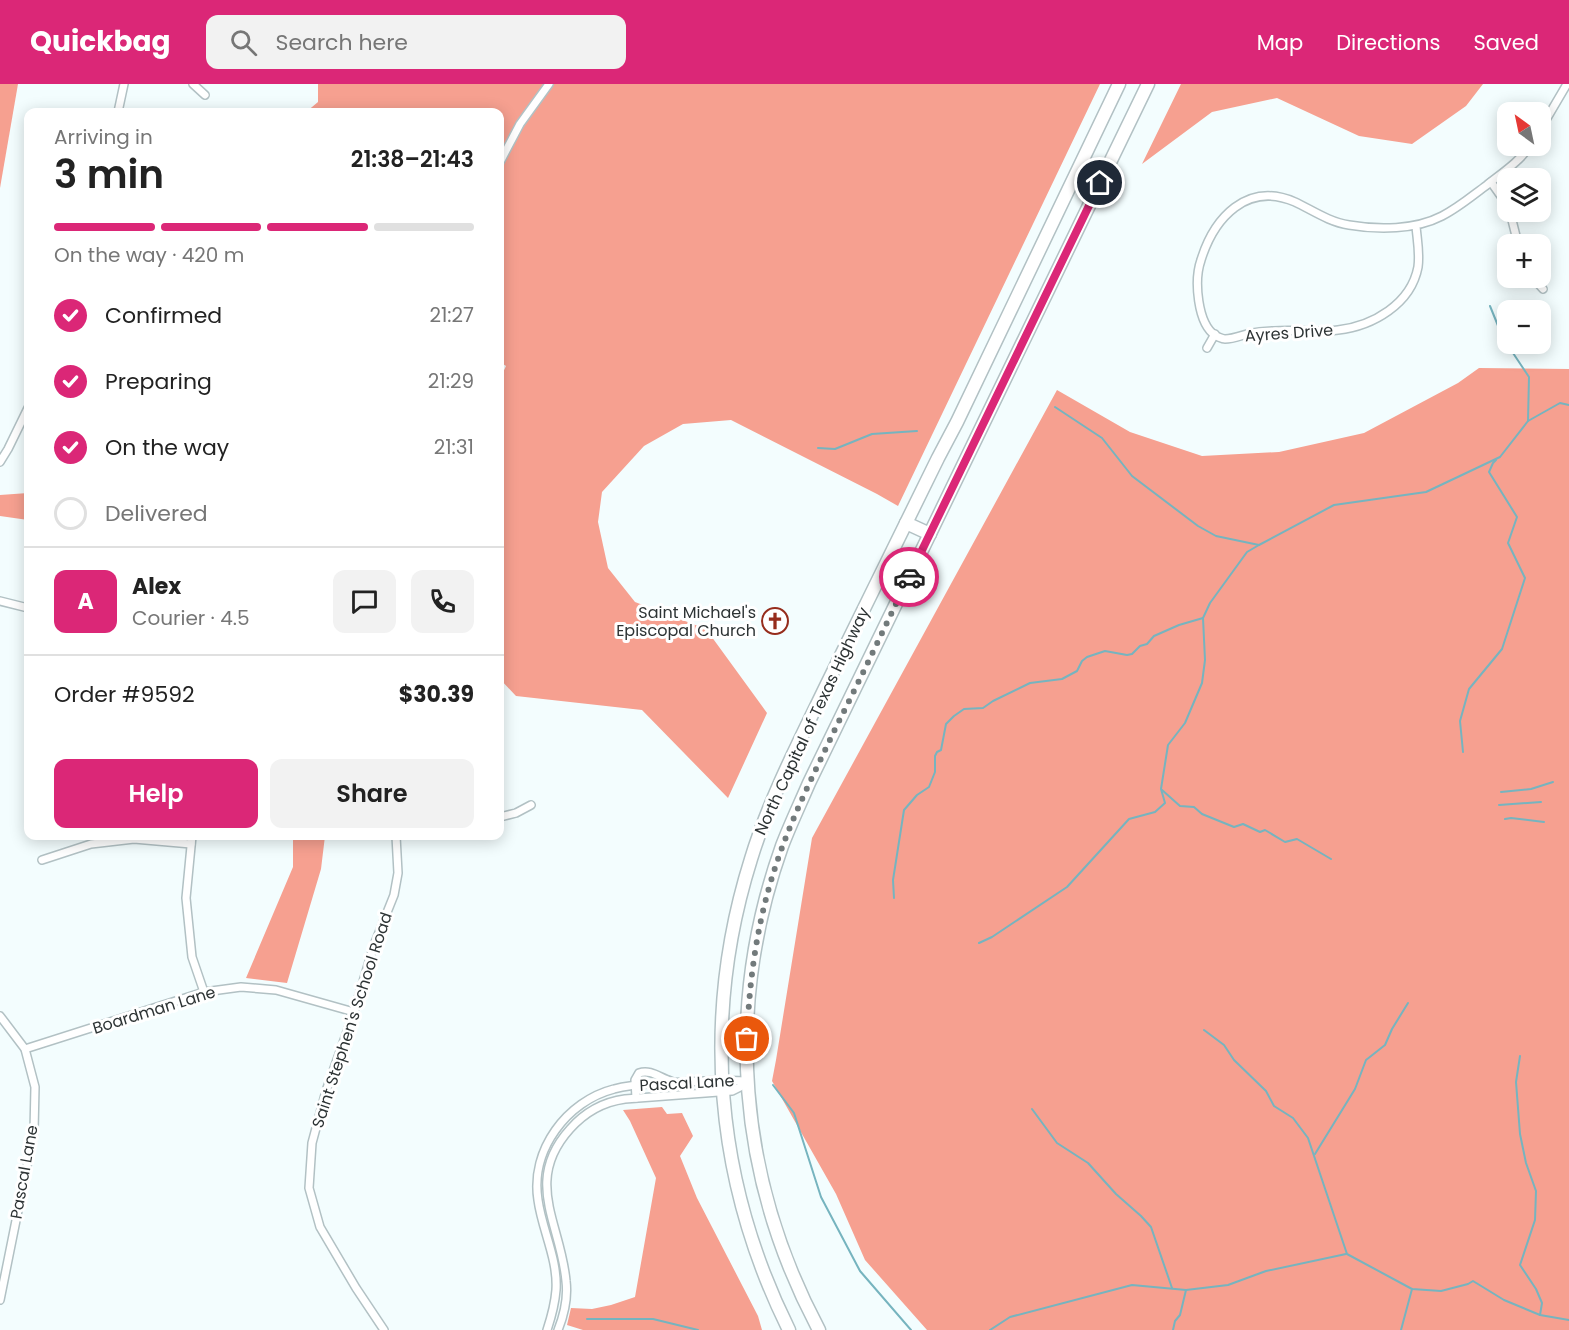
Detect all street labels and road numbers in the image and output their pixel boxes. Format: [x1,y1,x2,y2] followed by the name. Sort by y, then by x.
[1244,318,1334,348] street label: Ayres Drive
[749,603,875,839] street label: North Capital of Texas Highway
[306,909,398,1131] street label: Saint Stephen's School Road
[90,980,218,1040] street label: Boardman Lane
[639,1069,735,1097] street label: Pascal Lane
[4,1123,44,1221] street label: Pascal Lane

